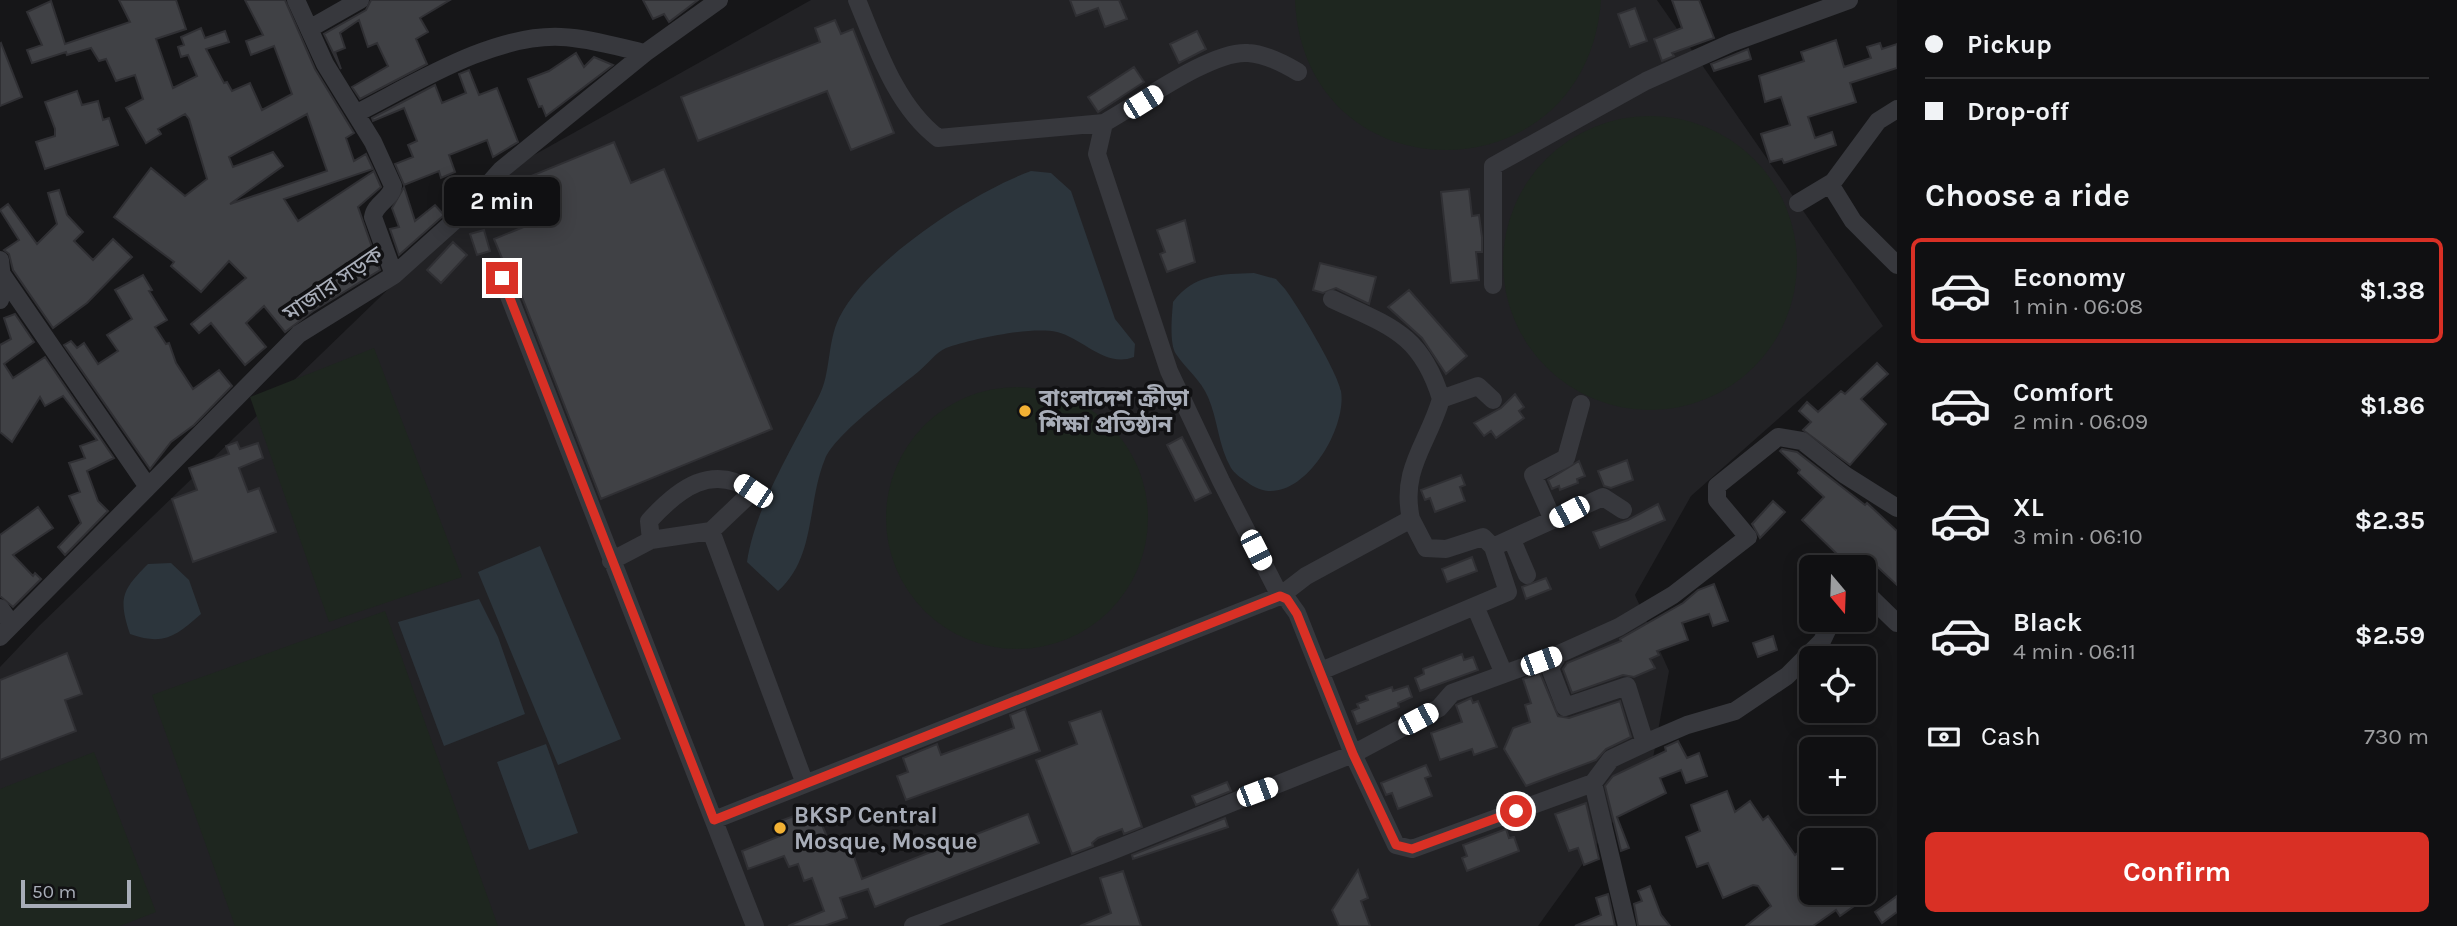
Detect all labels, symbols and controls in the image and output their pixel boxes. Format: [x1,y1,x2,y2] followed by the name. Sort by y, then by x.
[1967,29,2052,60] text: Pickup
[1120,82,1167,122] car
[1967,96,2069,127] text: Drop-off
[444,176,560,226] callout: 2 min
[1925,177,2130,214] text: Choose a ride
[470,188,534,215] text: 2 min
[277,241,388,328] street label: মাজার সড়ক
[1929,259,1992,322] icon: car
[486,262,518,294] route end
[2013,262,2125,293] text: Economy
[2359,275,2425,306] text: $1.38
[2013,293,2143,320] text: 1 min · 06:08
[1929,374,1992,437] icon: car
[2013,377,2114,408] text: Comfort
[1038,384,1189,438] place label: বাংলাদেশ ক্রীড়া শিক্ষা প্রতিষ্ঠান
[2360,390,2425,421] text: $1.86
[1017,403,1033,419] marker: বাংলাদেশ ক্রীড়া শিক্ষা প্রতিষ্ঠান
[2013,408,2148,435] text: 2 min · 06:09
[730,471,777,511] car
[1929,489,1992,552] icon: car
[2013,492,2044,523] text: XL
[1546,493,1593,531] car
[2354,505,2425,536] text: $2.35
[2013,523,2143,550] text: 3 min · 06:10
[1238,527,1275,573] car
[1799,555,1876,632] north arrow
[1799,555,1876,905] map controls
[1929,604,1992,667] icon: car
[2013,607,2082,638] text: Black
[2355,620,2425,651] text: $2.59
[2013,638,2136,665] text: 4 min · 06:11
[1518,644,1565,678] car
[1799,646,1876,723] button: locate
[1395,700,1442,738] car
[1925,718,1963,756] icon: cash
[1981,721,2041,752] text: Cash
[2364,723,2429,750] text: 730 m
[1799,737,1876,814] button: +
[1234,775,1281,809] car
[1500,795,1532,827] route start
[794,802,977,855] place label: BKSP Central Mosque, Mosque
[772,820,788,836] marker: BKSP Central Mosque, Mosque
[1799,828,1876,905] button: −
[1925,832,2429,912] button: Confirm
[21,877,131,909] scale bar
[32,881,76,903] text: 50 m

